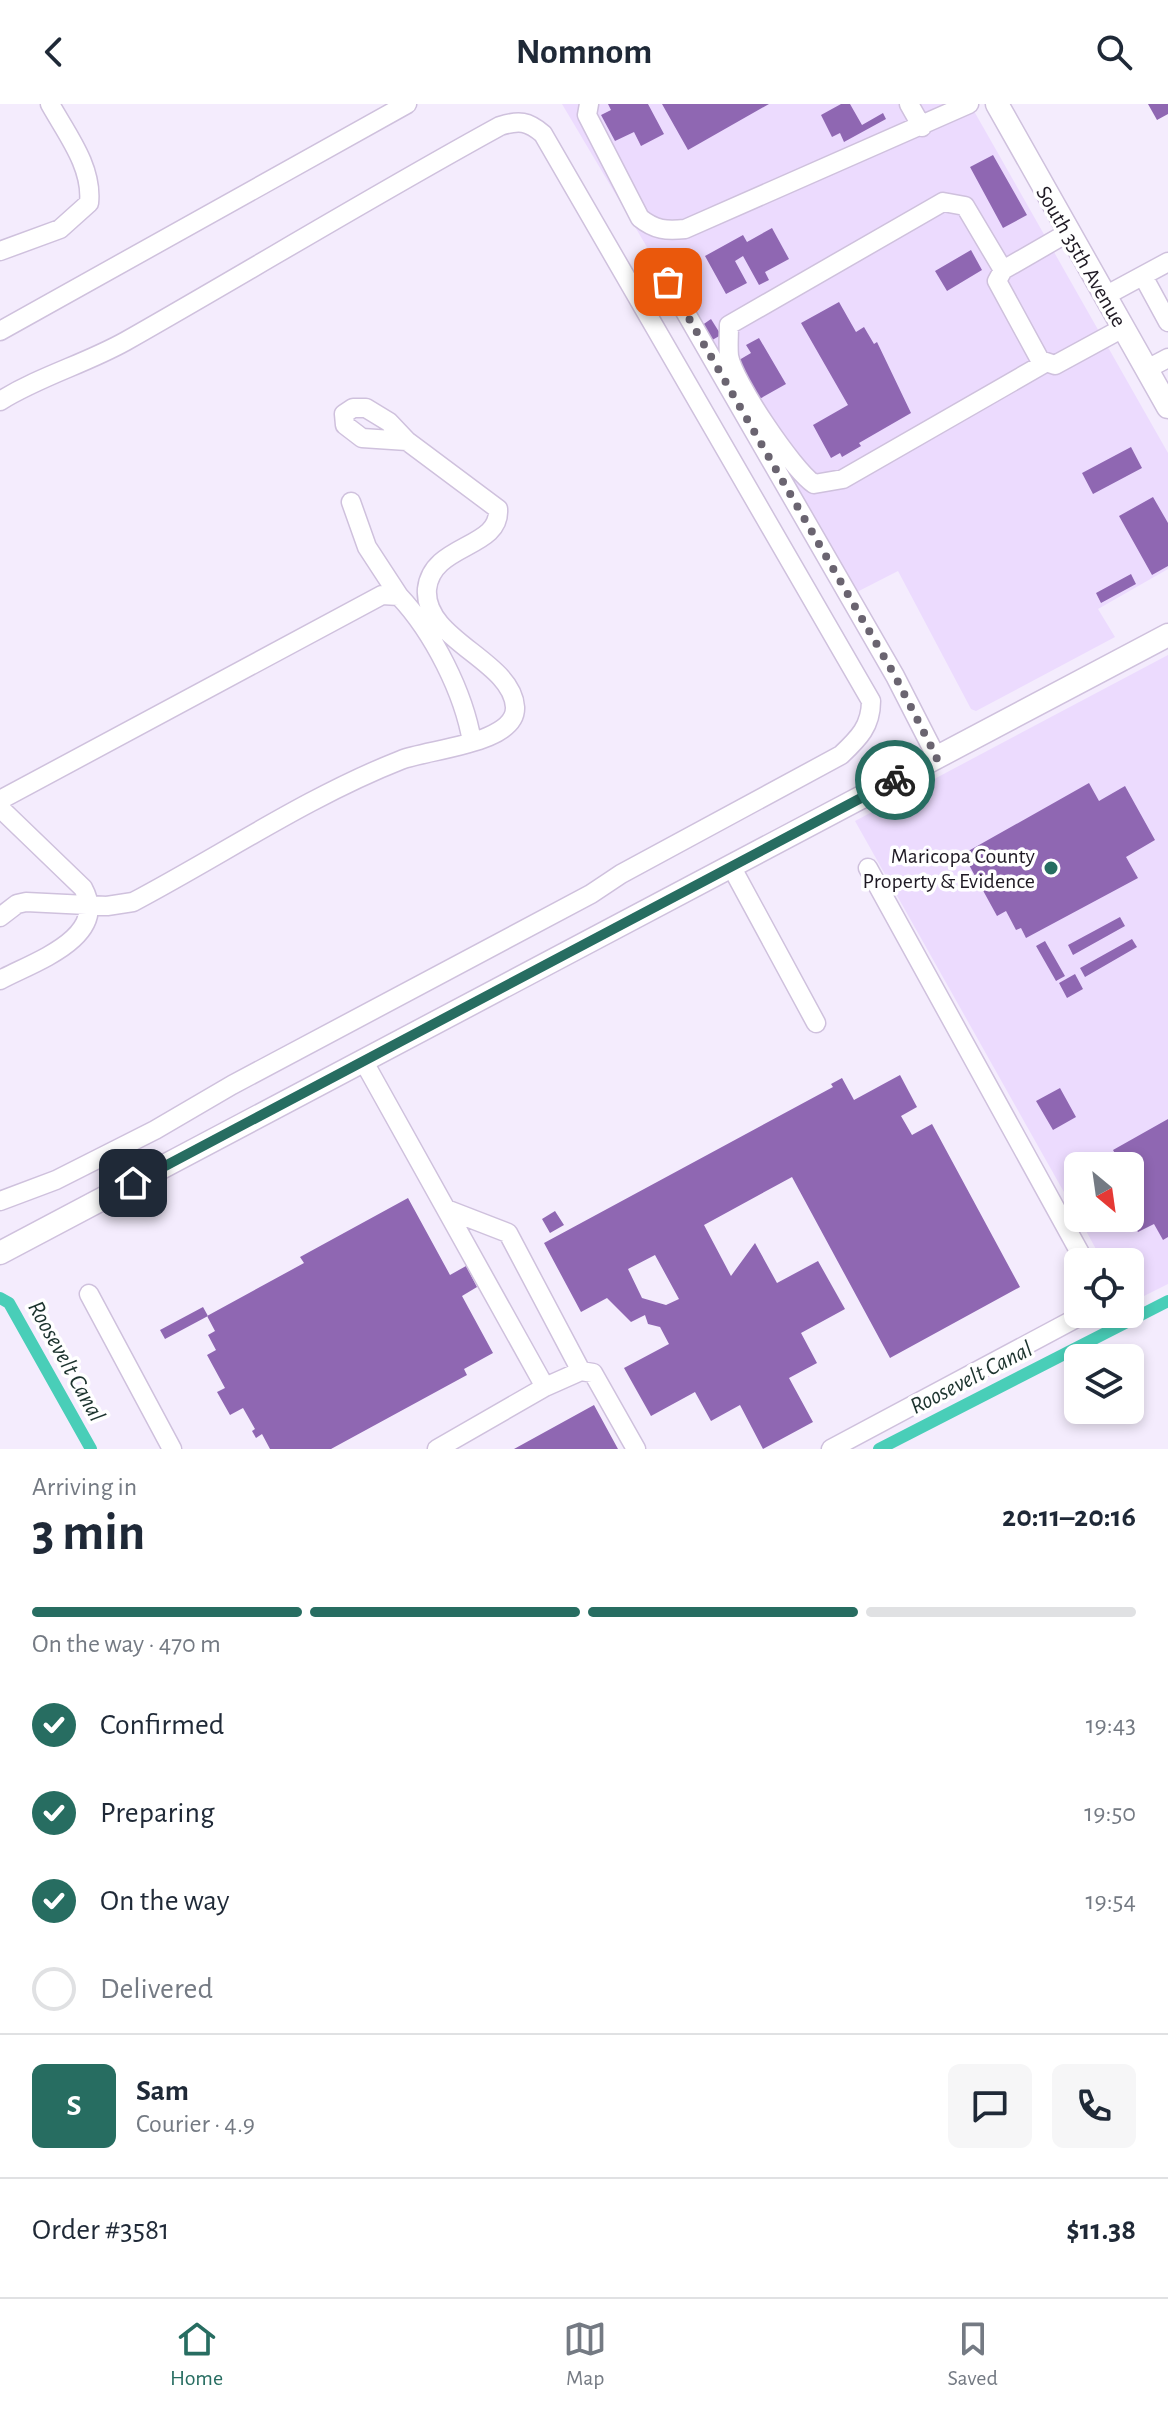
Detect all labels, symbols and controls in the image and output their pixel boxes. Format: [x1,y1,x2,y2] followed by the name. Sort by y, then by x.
[32,30,76,74] icon: back
[1092,30,1136,74] icon: search
[516,34,652,70] text: Nomnom
[1032,182,1130,331] street label: South 35th Avenue
[634,248,702,316] pin
[646,260,690,304] icon: bag
[855,740,935,820] courier
[873,758,917,802] icon: bike
[863,845,1036,892] place label: Maricopa County Property & Evidence
[1042,859,1060,877] marker: Maricopa County Property & Evidence
[99,1149,167,1217] pin
[1064,1152,1144,1232] north arrow
[1064,1152,1144,1424] map controls
[111,1161,155,1205] icon: home
[1064,1248,1144,1328] button: locate
[23,1297,109,1426] water label: Roosevelt Canal
[906,1337,1037,1419] water label: Roosevelt Canal
[1064,1344,1144,1424] button: layers
[32,1474,137,1500] text: Arriving in
[1002,1502,1136,1532] text: 20:11–20:16
[32,1507,145,1559] text: 3 min
[32,1631,221,1657] text: On the way · 470 m
[32,1703,76,1747] icon: check
[100,1710,224,1740] text: Confirmed
[1086,1712,1136,1738] text: 19:43
[32,1791,76,1835] icon: check
[100,1798,215,1828] text: Preparing
[1084,1800,1136,1826] text: 19:50
[32,1879,76,1923] icon: check
[100,1886,229,1916] text: On the way
[1086,1888,1136,1914] text: 19:54
[100,1974,213,2004] text: Delivered
[948,2064,1032,2148] button: chat
[1052,2064,1136,2148] button: phone
[136,2076,189,2106] text: Sam
[67,2091,81,2121] text: S
[136,2111,255,2137] text: Courier · 4.9
[32,2215,170,2245] text: Order #3581
[1066,2215,1136,2245] text: $11.38
[170,2317,223,2391] tab: Home
[563,2317,607,2391] tab: Map
[948,2317,998,2391] tab: Saved

